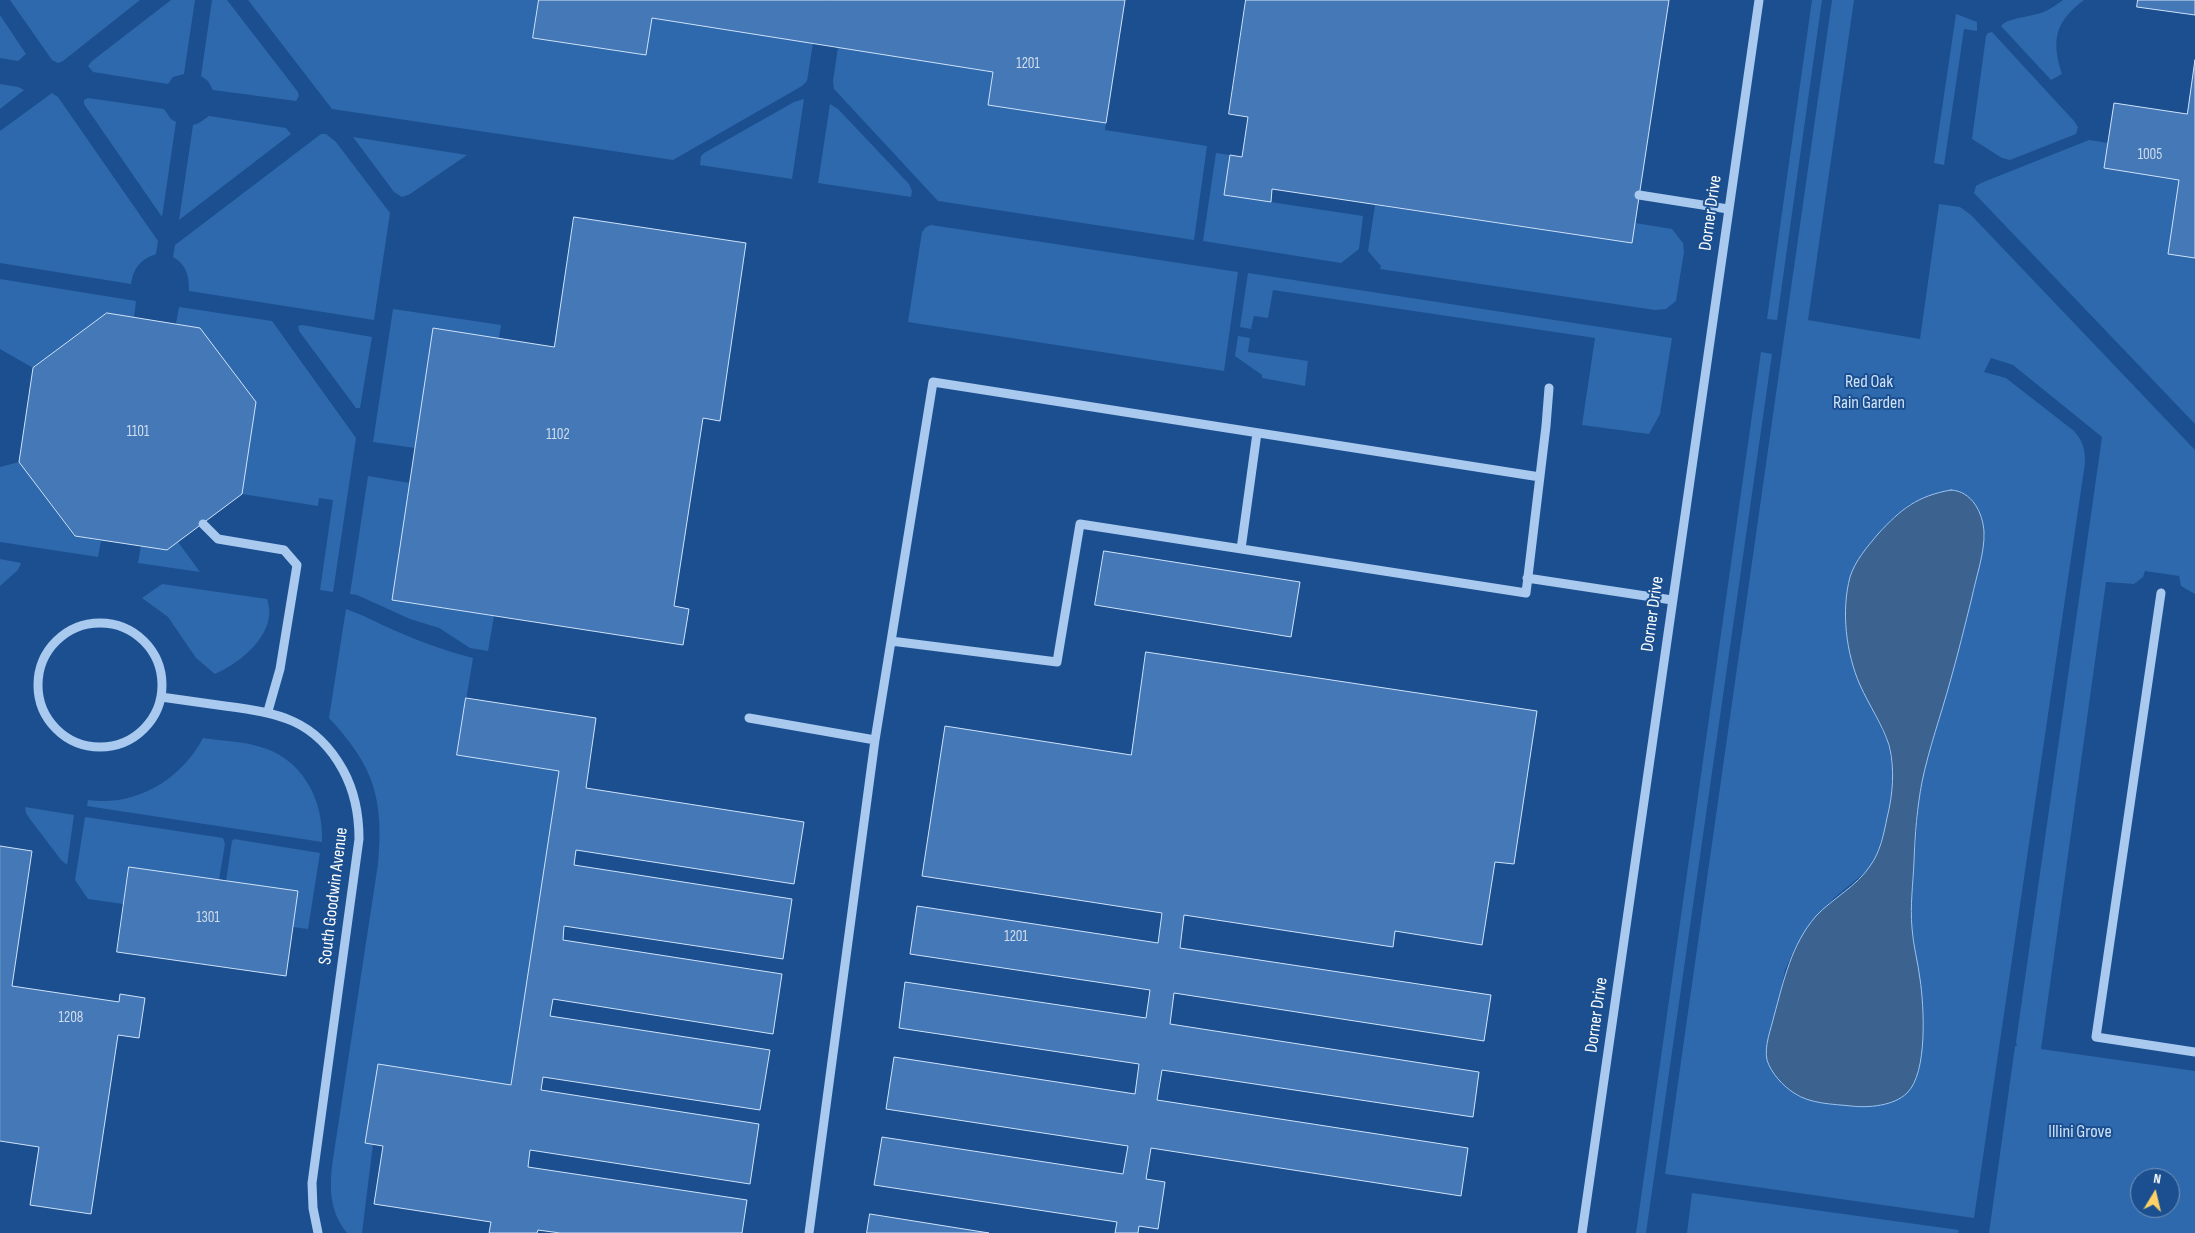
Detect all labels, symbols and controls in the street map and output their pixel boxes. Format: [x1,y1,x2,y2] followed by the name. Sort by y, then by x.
[1016,55,1040,73] house number: 1201
[2138,146,2162,164] house number: 1005
[1695,174,1727,252] street label: Dorner Drive
[1833,371,1905,414] park label: Red Oak Rain Garden
[127,423,149,441] house number: 1101
[546,426,570,444] house number: 1102
[1637,575,1669,653] street label: Dorner Drive
[315,826,353,966] street label: South Goodwin Avenue
[196,909,220,927] house number: 1301
[1004,928,1028,946] house number: 1201
[1581,976,1613,1054] street label: Dorner Drive
[59,1009,83,1027] house number: 1208
[2048,1121,2112,1143] park label: Illini Grove
[2130,1168,2180,1218] north arrow
[2152,1170,2162,1188] text: N

